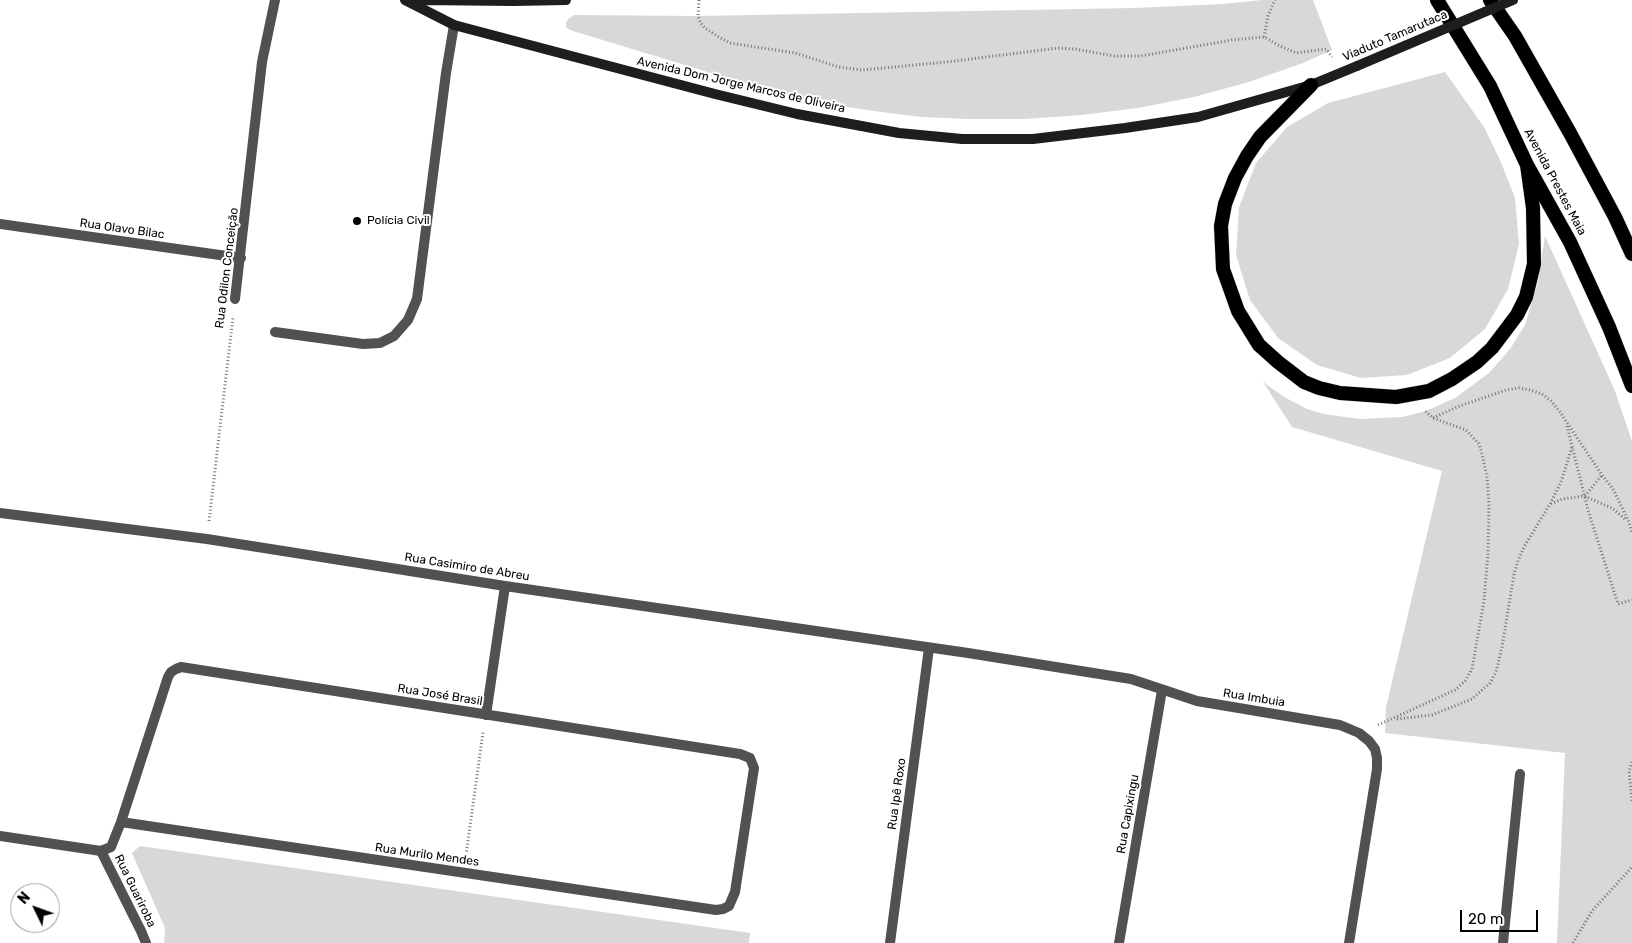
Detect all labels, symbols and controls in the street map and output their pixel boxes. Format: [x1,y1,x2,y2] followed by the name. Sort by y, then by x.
[1340,7,1450,65] street label: Viaduto Tamarutaca
[635,54,847,116] street label: Avenida Dom Jorge Marcos de Oliveira
[1521,126,1589,238] street label: Avenida Prestes Maia
[212,207,242,329] street label: Rua Odilon Conceição
[367,214,430,228] place label: Polícia Civil
[351,215,363,227] marker: Polícia Civil
[79,216,165,242] street label: Rua Olavo Bilac
[403,550,531,584] street label: Rua Casimiro de Abreu
[396,681,484,709] street label: Rua José Brasil
[1222,686,1286,710] street label: Rua Imbuia
[885,757,909,831] street label: Rua Ipê Roxo
[1114,773,1142,855] street label: Rua Capixingu
[374,841,480,869] street label: Rua Murilo Mendes
[111,852,159,930] street label: Rua Guariroba
[10,883,60,933] north arrow
[15,889,34,908] text: N
[1462,900,1540,932] scale bar
[1468,910,1503,928] text: 20 m

